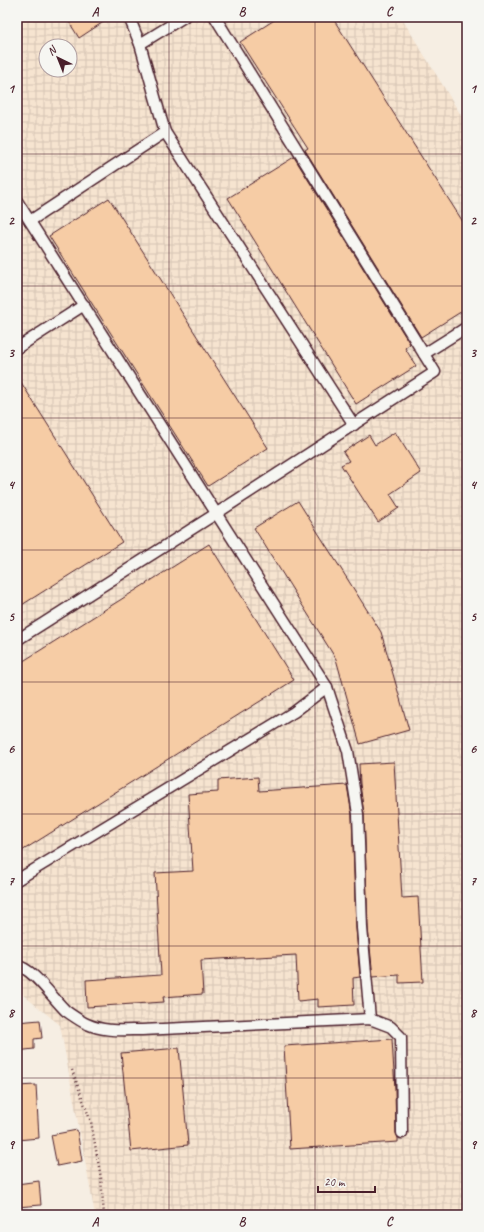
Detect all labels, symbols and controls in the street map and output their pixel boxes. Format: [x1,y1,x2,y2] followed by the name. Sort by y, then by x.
[92,4,100,20] text: A
[239,4,247,20] text: B
[386,4,394,20] text: C
[38,38,78,78] north arrow
[44,42,60,58] text: N
[8,81,16,97] text: 1
[470,81,478,97] text: 1
[8,213,15,229] text: 2
[470,213,477,229] text: 2
[8,345,15,361] text: 3
[470,345,477,361] text: 3
[8,477,16,493] text: 4
[470,477,478,493] text: 4
[8,609,15,625] text: 5
[470,609,477,625] text: 5
[8,741,15,757] text: 6
[470,741,477,757] text: 6
[8,873,15,889] text: 7
[470,873,477,889] text: 7
[8,1005,16,1021] text: 8
[470,1005,478,1021] text: 8
[8,1137,15,1153] text: 9
[470,1137,477,1153] text: 9
[318,1168,375,1194] scale bar
[324,1174,346,1190] text: 20 m
[92,1214,100,1230] text: A
[239,1214,247,1230] text: B
[386,1214,394,1230] text: C

